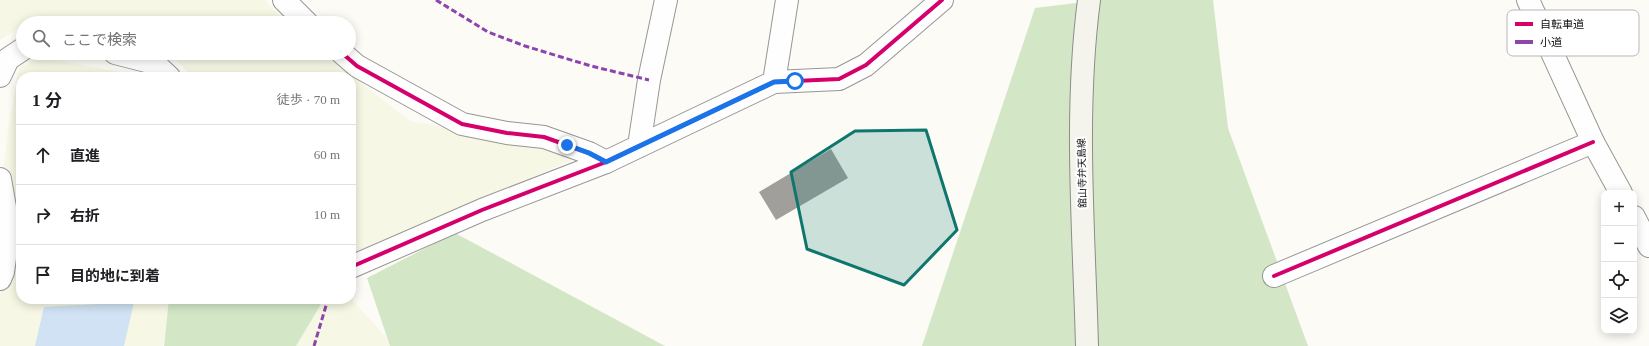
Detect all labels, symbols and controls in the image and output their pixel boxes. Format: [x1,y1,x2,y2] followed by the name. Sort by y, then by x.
[1507,10,1639,56] legend
[16,16,356,60] search box
[1540,18,1584,30] text: 自転車道
[30,27,52,49] icon: search
[62,32,137,48] text: ここで検索
[1540,36,1562,48] text: 小道
[786,72,804,90] route start
[32,91,62,110] text: 1 分
[277,92,340,107] text: 徒歩 · 70 m
[558,136,576,154] route end
[1076,138,1088,208] street label: 舘山寺弁天島線
[32,144,54,166] icon: ahead
[314,147,340,162] text: 60 m
[70,148,100,164] text: 直進
[1601,190,1637,334] map controls
[1601,190,1637,226] button: +
[32,204,54,226] icon: right
[314,207,340,222] text: 10 m
[70,208,100,224] text: 右折
[1601,226,1637,262] button: −
[1601,262,1637,298] button: locate
[32,264,54,286] icon: arrive
[70,268,160,284] text: 目的地に到着
[1601,298,1637,334] button: layers

